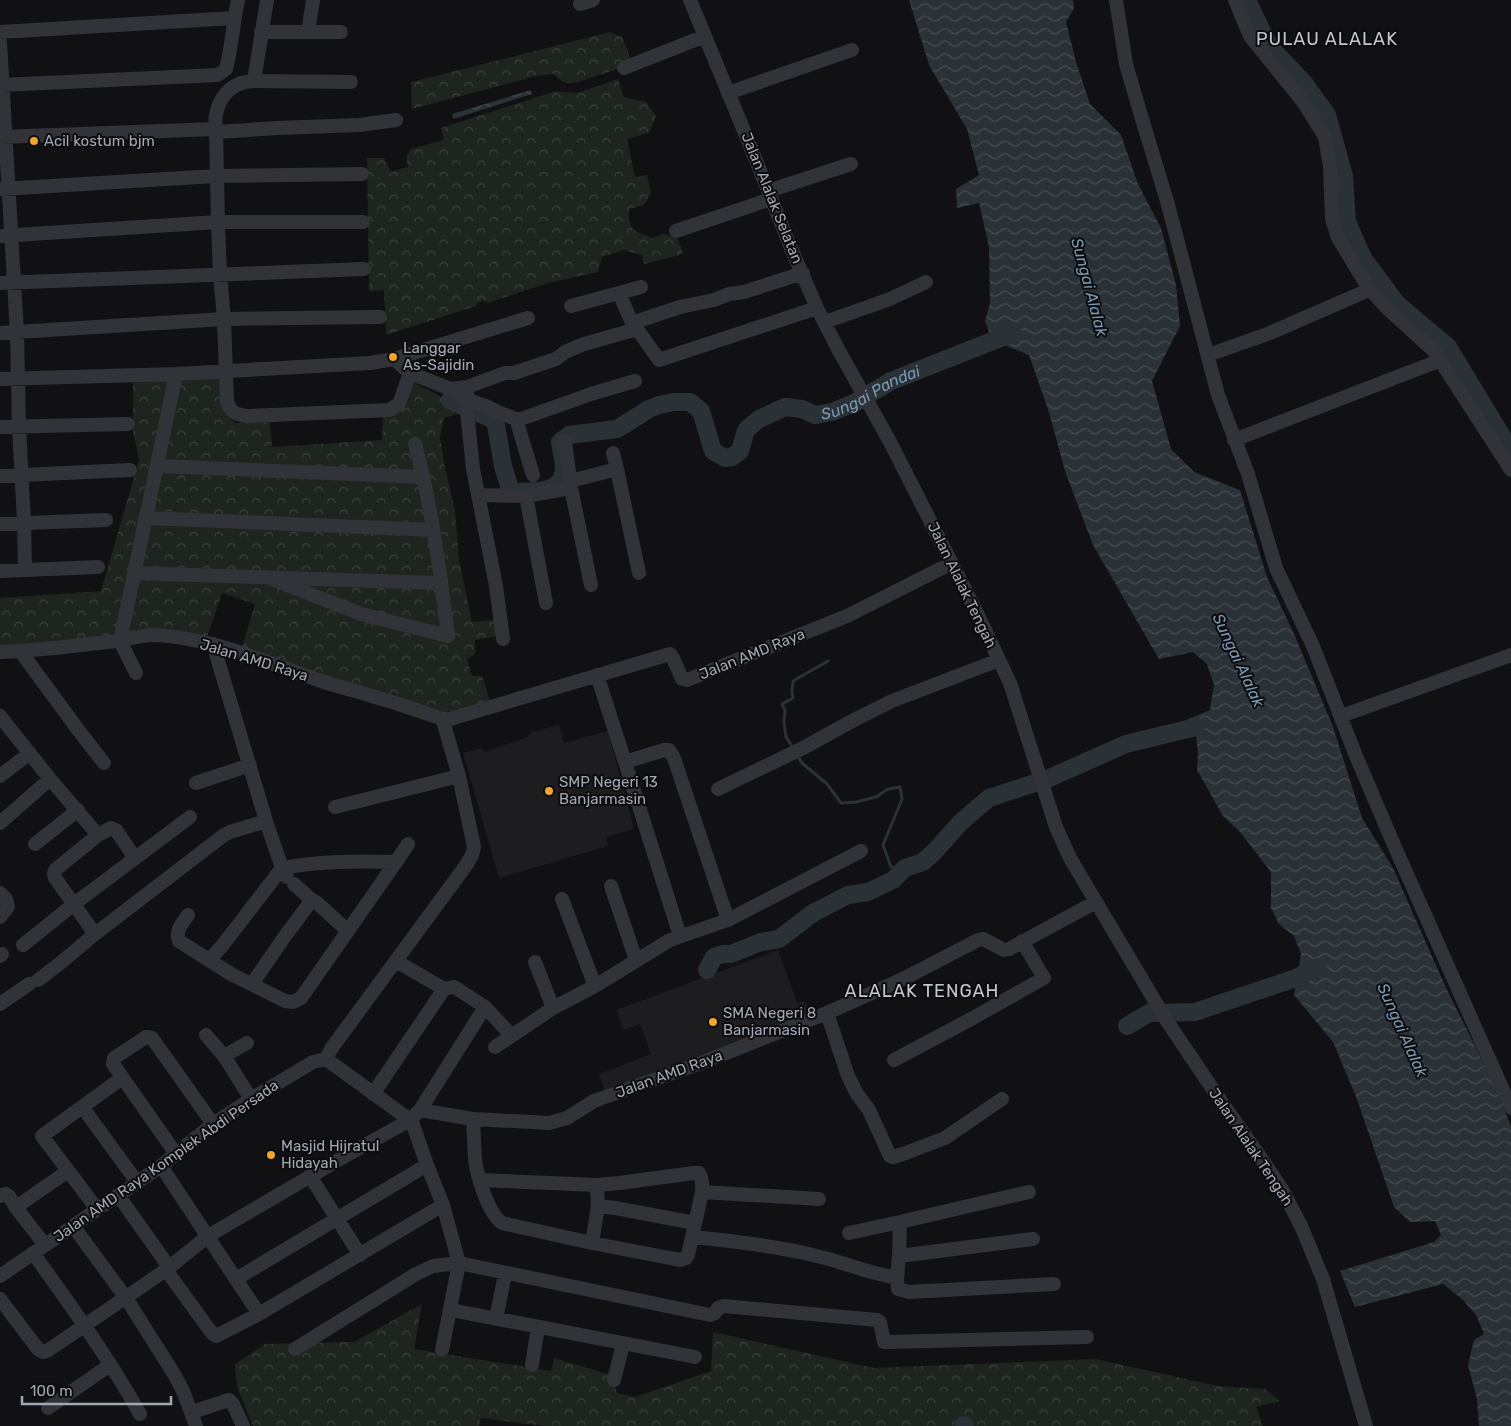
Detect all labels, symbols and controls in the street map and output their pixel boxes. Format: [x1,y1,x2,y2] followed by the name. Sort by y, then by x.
[1256,28,1398,50] district label: PULAU ALALAK
[737,130,807,266] street label: Jalan Alalak Selatan
[44,132,155,150] place label: Acil kostum bjm
[28,135,40,147] marker: Acil kostum bjm
[1067,236,1112,339] water label: Sungai Alalak
[403,339,474,374] place label: Langgar As-Sajidin
[387,351,399,363] marker: Langgar As-Sajidin
[819,361,924,424] water label: Sungai Pandai
[924,519,1000,651] street label: Jalan Alalak Tengah
[1209,610,1269,711] water label: Sungai Alalak
[697,625,807,683] street label: Jalan AMD Raya
[198,635,310,685] street label: Jalan AMD Raya
[559,773,658,808] place label: SMP Negeri 13 Banjarmasin
[543,785,555,797] marker: SMP Negeri 13 Banjarmasin
[845,980,999,1002] district label: ALALAK TENGAH
[1373,980,1432,1081] water label: Sungai Alalak
[723,1004,816,1039] place label: SMA Negeri 8 Banjarmasin
[707,1016,719,1028] marker: SMA Negeri 8 Banjarmasin
[613,1046,725,1102] street label: Jalan AMD Raya
[50,1076,282,1246] street label: Jalan AMD Raya Komplek Abdi Persada
[1205,1085,1297,1209] street label: Jalan Alalak Tengah
[281,1137,379,1172] place label: Masjid Hijratul Hidayah
[265,1149,277,1161] marker: Masjid Hijratul Hidayah
[22,1374,171,1406] scale bar
[30,1382,72,1400] text: 100 m

